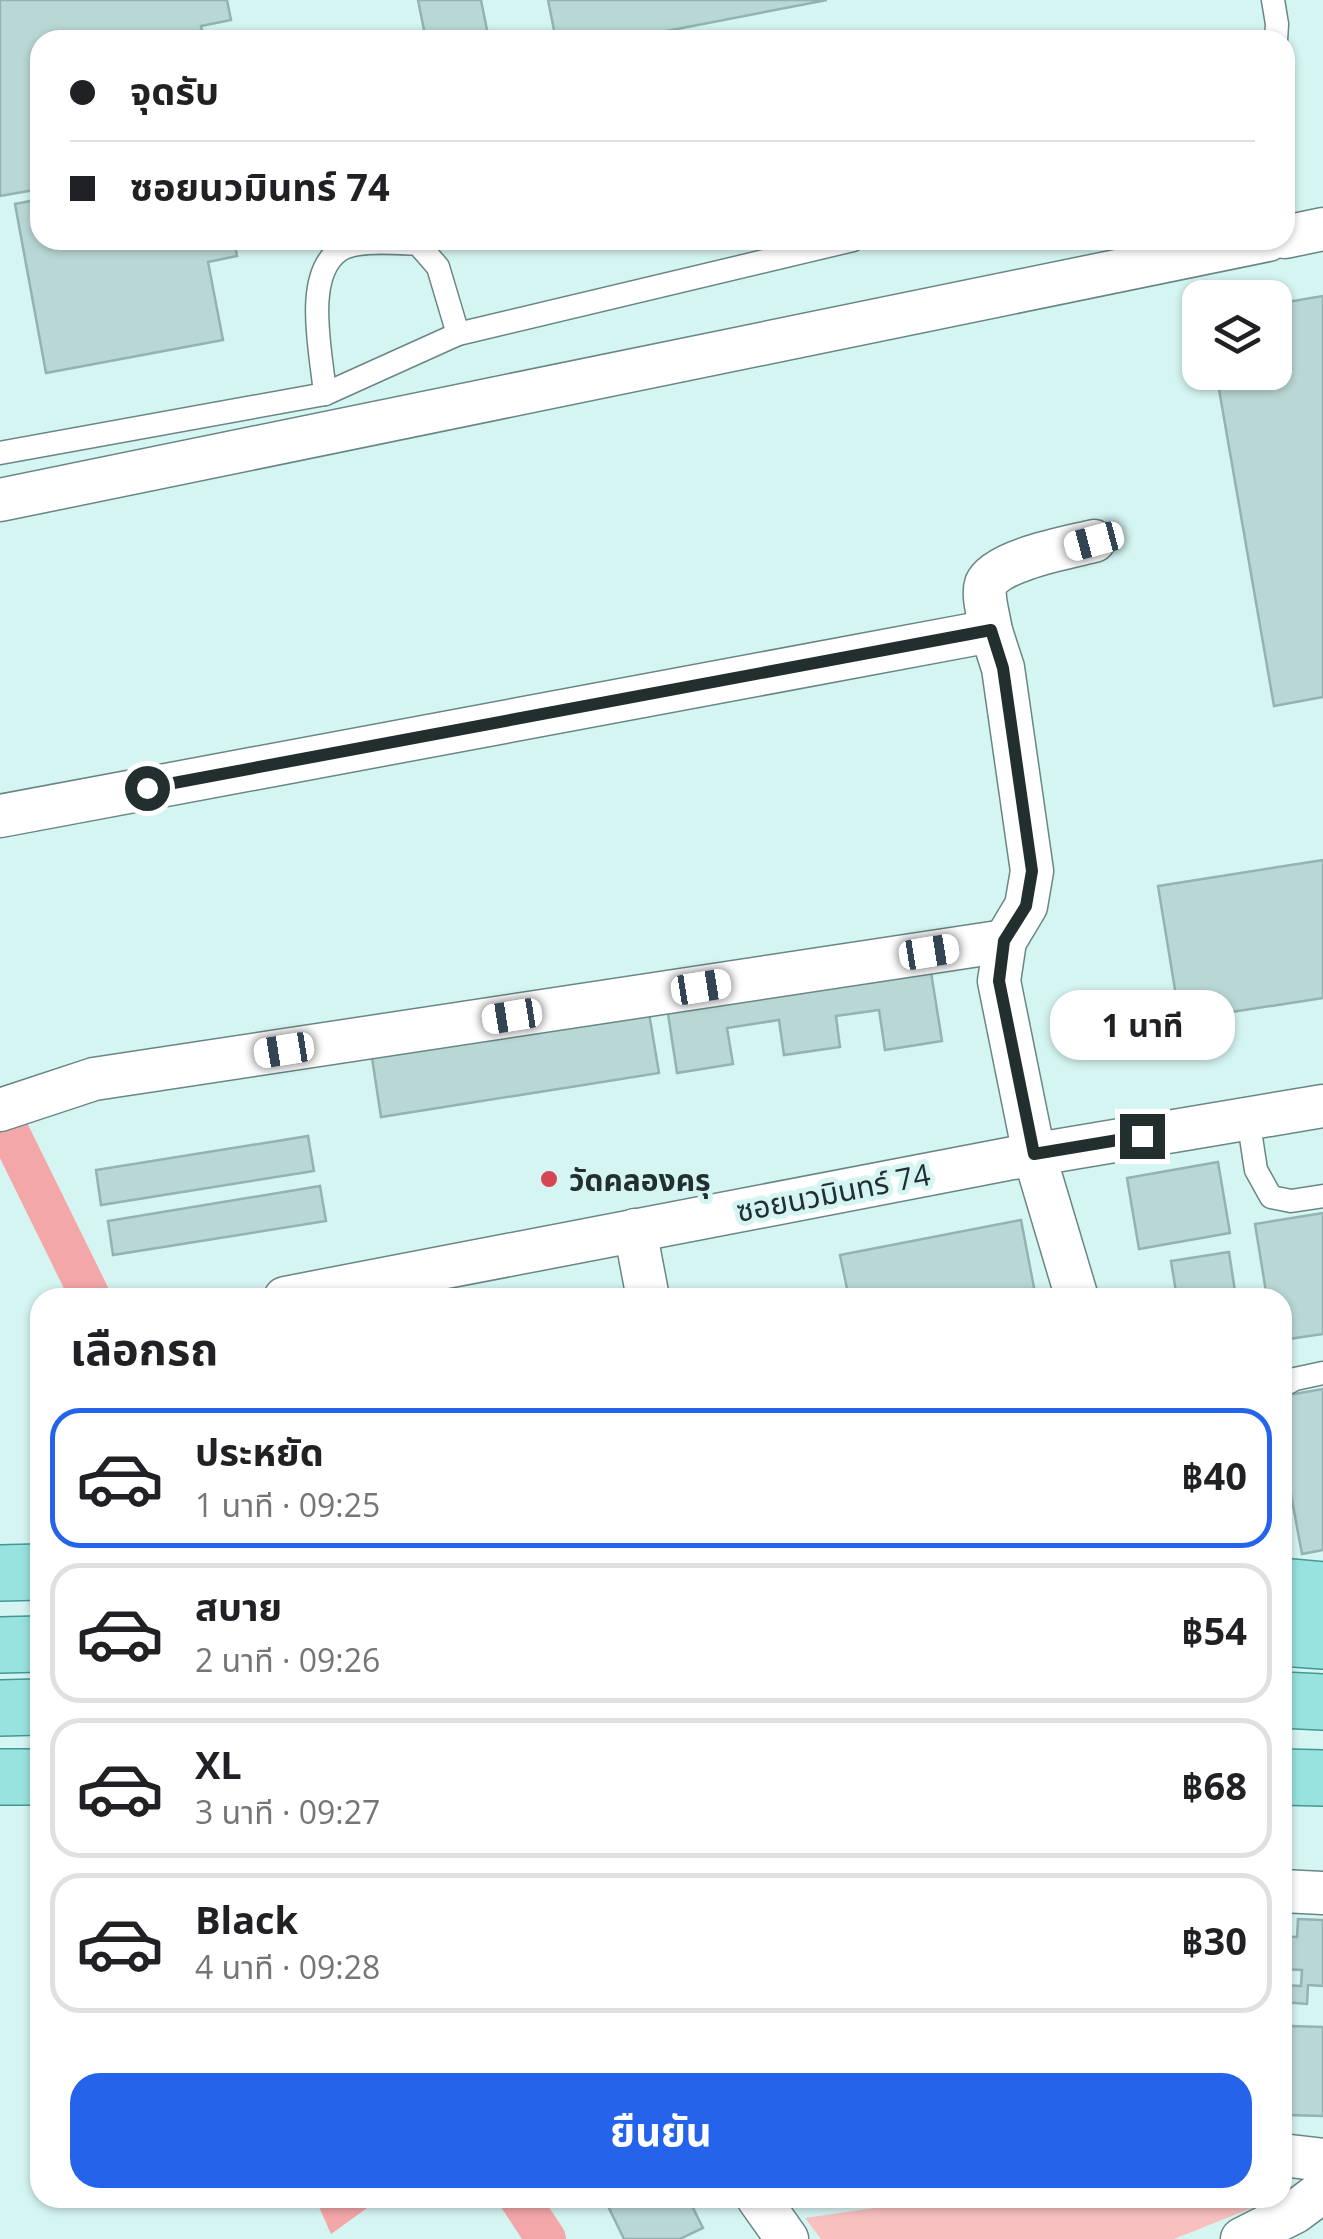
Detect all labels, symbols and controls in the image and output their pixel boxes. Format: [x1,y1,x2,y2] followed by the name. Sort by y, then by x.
[130,64,219,116] text: จุดรับ
[130,160,390,212] text: ซอยนวมินทร์ 74
[1182,280,1292,390] map controls
[1182,280,1292,390] button: layers
[1061,519,1127,563] car
[125,766,170,811] route start
[897,932,961,972] car
[669,967,733,1007] car
[1050,991,1234,1061] callout: 1 นาที
[480,996,544,1036] car
[1102,1003,1183,1046] text: 1 นาที
[252,1030,316,1070] car
[1120,1114,1165,1159] route end
[733,1153,933,1231] street label: ซอยนวมินทร์ 74
[569,1159,711,1200] place label: วัดคลองครุ
[538,1168,560,1190] marker: วัดคลองครุ
[70,1317,218,1378] text: เลือกรถ
[195,1425,324,1477] text: ประหยัด
[75,1433,165,1523] icon: car
[1181,1449,1247,1501] text: ฿40
[195,1483,380,1526] text: 1 นาที · 09:25
[195,1580,282,1632] text: สบาย
[75,1588,165,1678] icon: car
[1181,1604,1247,1656] text: ฿54
[195,1638,380,1681] text: 2 นาที · 09:26
[195,1738,242,1790] text: XL
[75,1743,165,1833] icon: car
[1181,1759,1247,1811] text: ฿68
[195,1790,380,1833] text: 3 นาที · 09:27
[195,1893,298,1945] text: Black
[75,1898,165,1988] icon: car
[1181,1914,1247,1966] text: ฿30
[195,1945,380,1988] text: 4 นาที · 09:28
[70,2073,1252,2188] button: ยืนยัน

